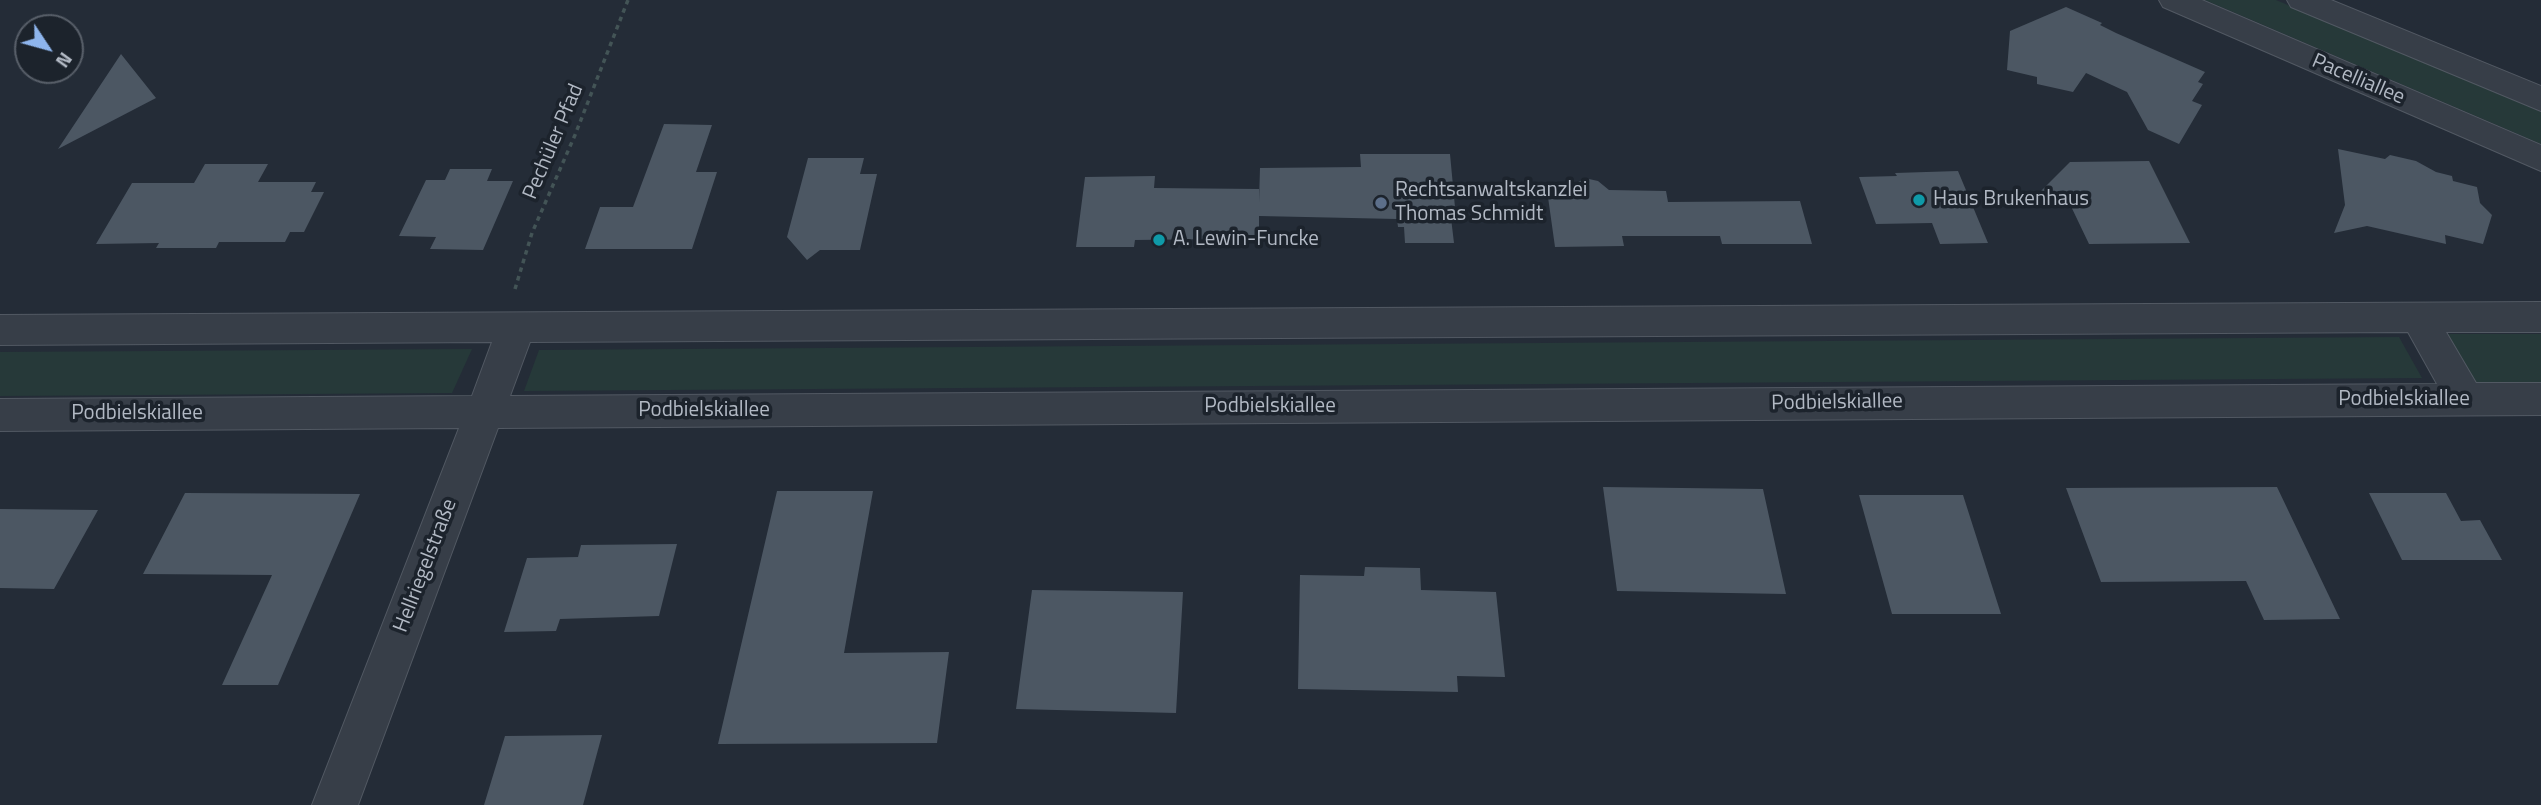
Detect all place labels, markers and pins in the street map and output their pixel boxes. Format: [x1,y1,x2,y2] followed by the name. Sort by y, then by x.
[1395,178,1587,228] place label: Rechtsanwaltskanzlei Thomas Schmidt
[1933,187,2089,213] place label: Haus Brukenhaus
[1911,192,1927,208] marker: Haus Brukenhaus
[1373,195,1389,211] marker: Rechtsanwaltskanzlei Thomas Schmidt
[1173,227,1319,253] place label: A. Lewin-Funcke
[1151,232,1167,248] marker: A. Lewin-Funcke

